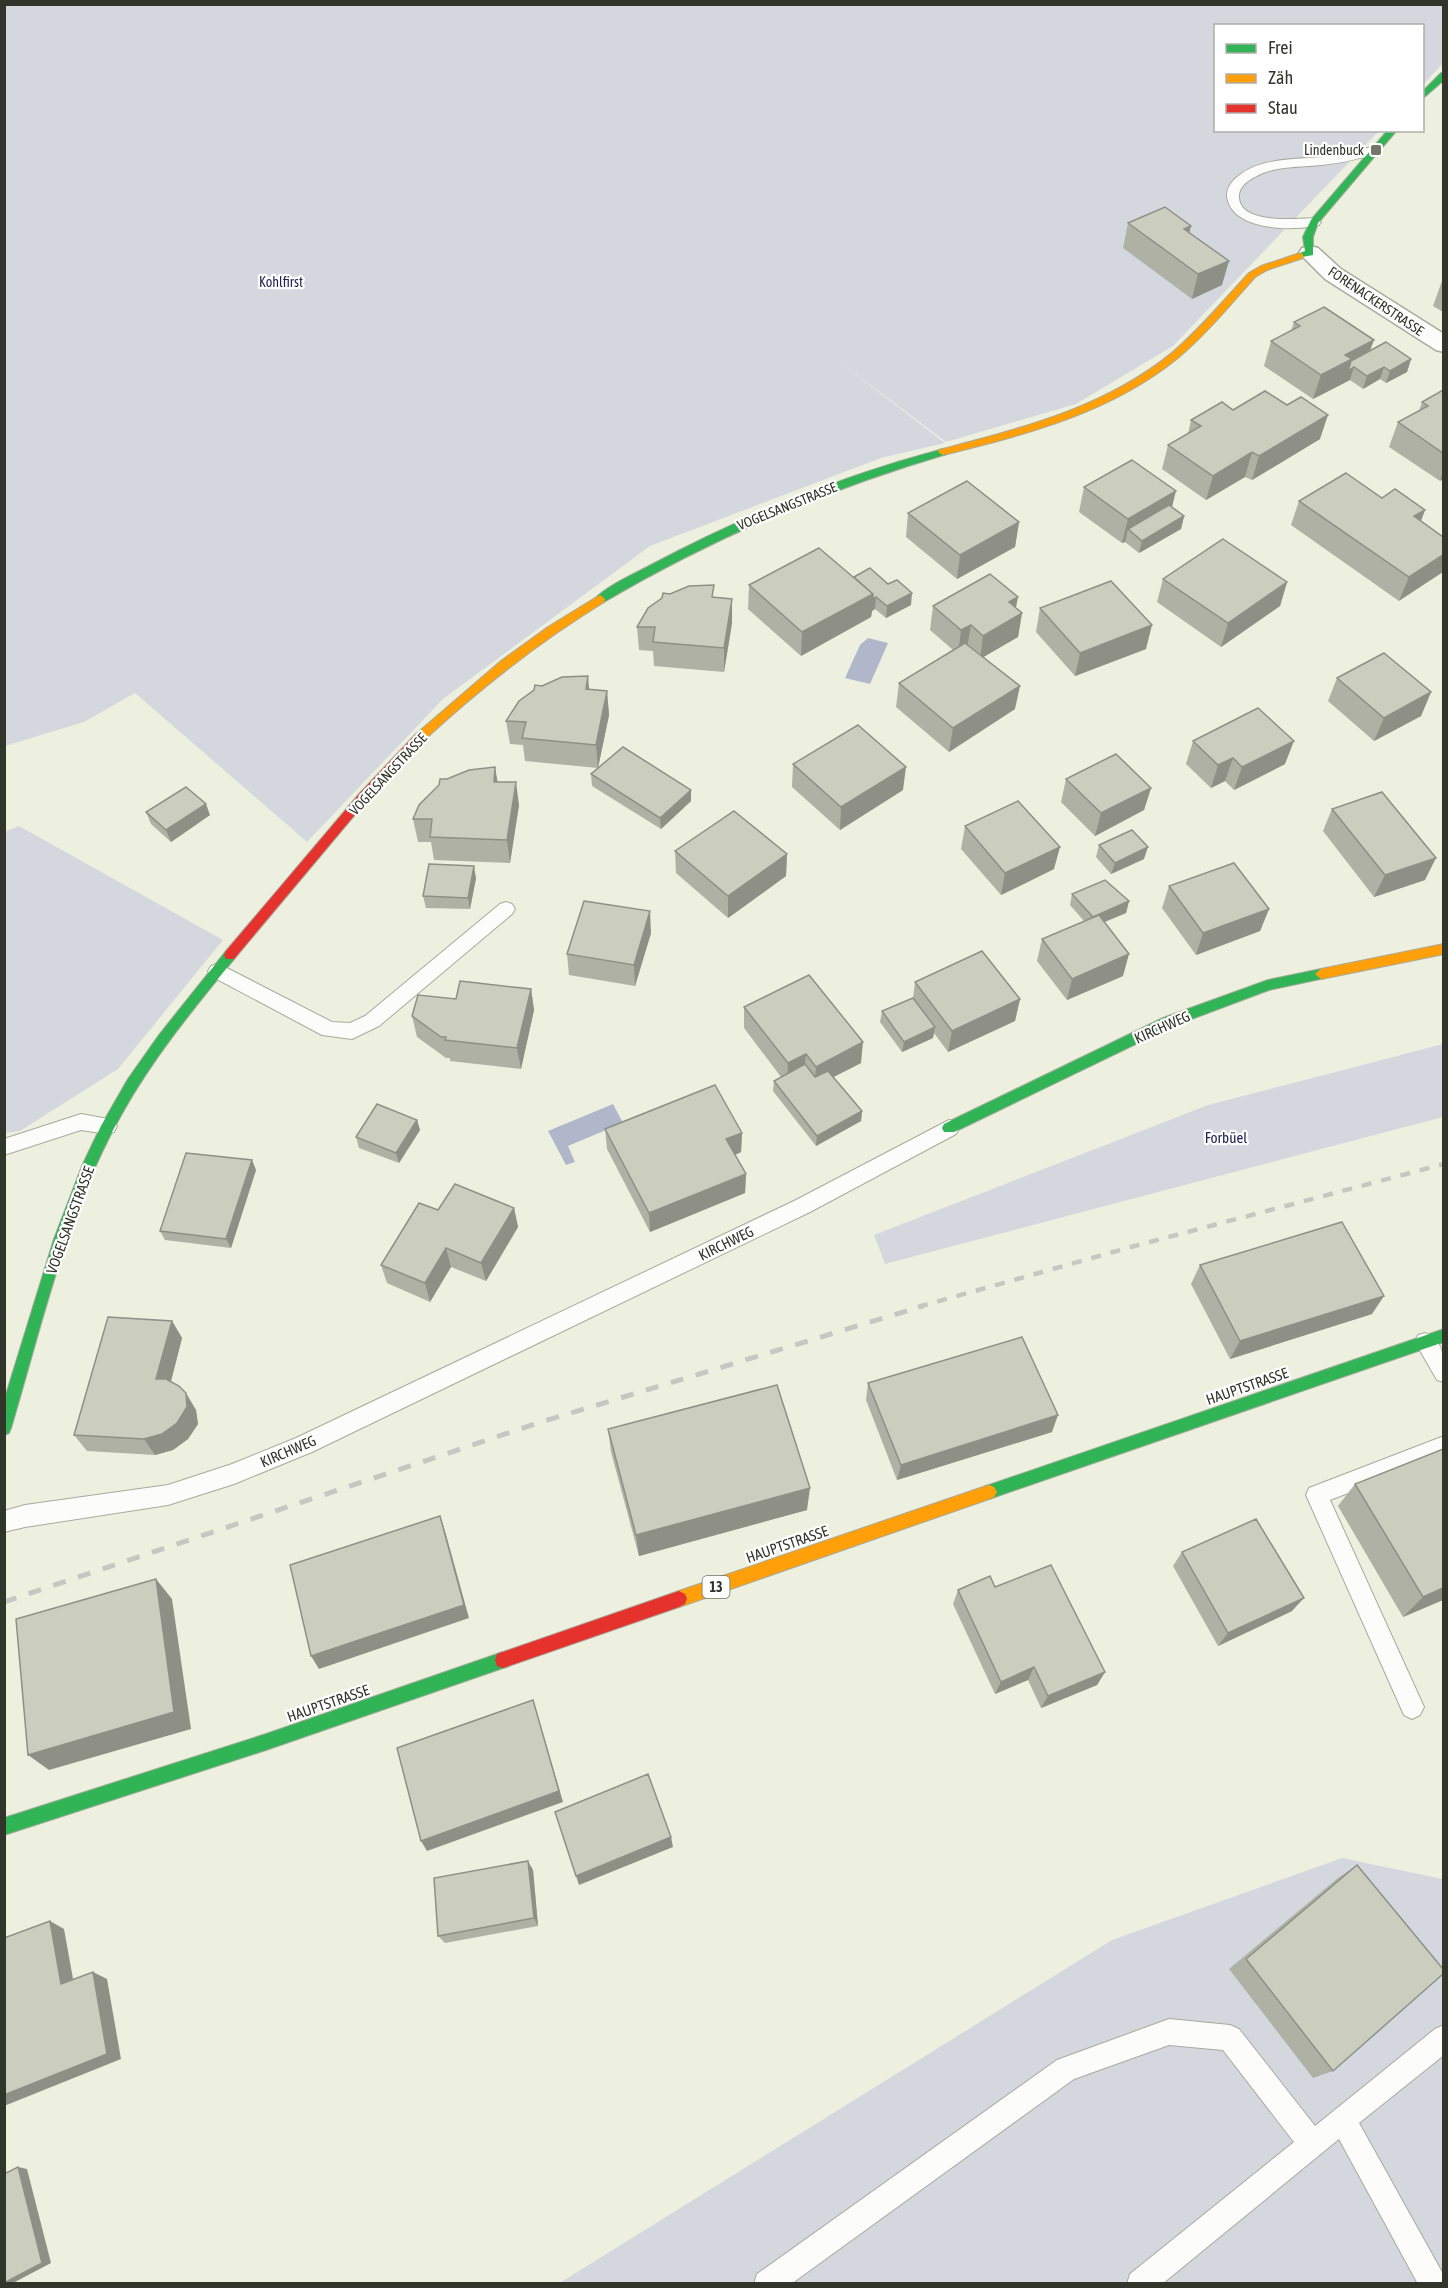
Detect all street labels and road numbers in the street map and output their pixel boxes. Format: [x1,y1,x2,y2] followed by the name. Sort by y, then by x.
[1325,263,1427,339] street label: FORENACKERSTRASSE
[735,479,839,533] street label: VOGELSANGSTRASSE
[346,730,430,818] street label: VOGELSANGSTRASSE
[1131,1007,1193,1047] street label: KIRCHWEG
[43,1163,98,1276] street label: VOGELSANGSTRASSE
[696,1222,756,1264] street label: KIRCHWEG
[1204,1364,1291,1408] street label: HAUPTSTRASSE
[257,1432,319,1470] street label: KIRCHWEG
[744,1522,831,1566] street label: HAUPTSTRASSE
[702,1576,730,1598] road number: 13
[285,1681,372,1725] street label: HAUPTSTRASSE

